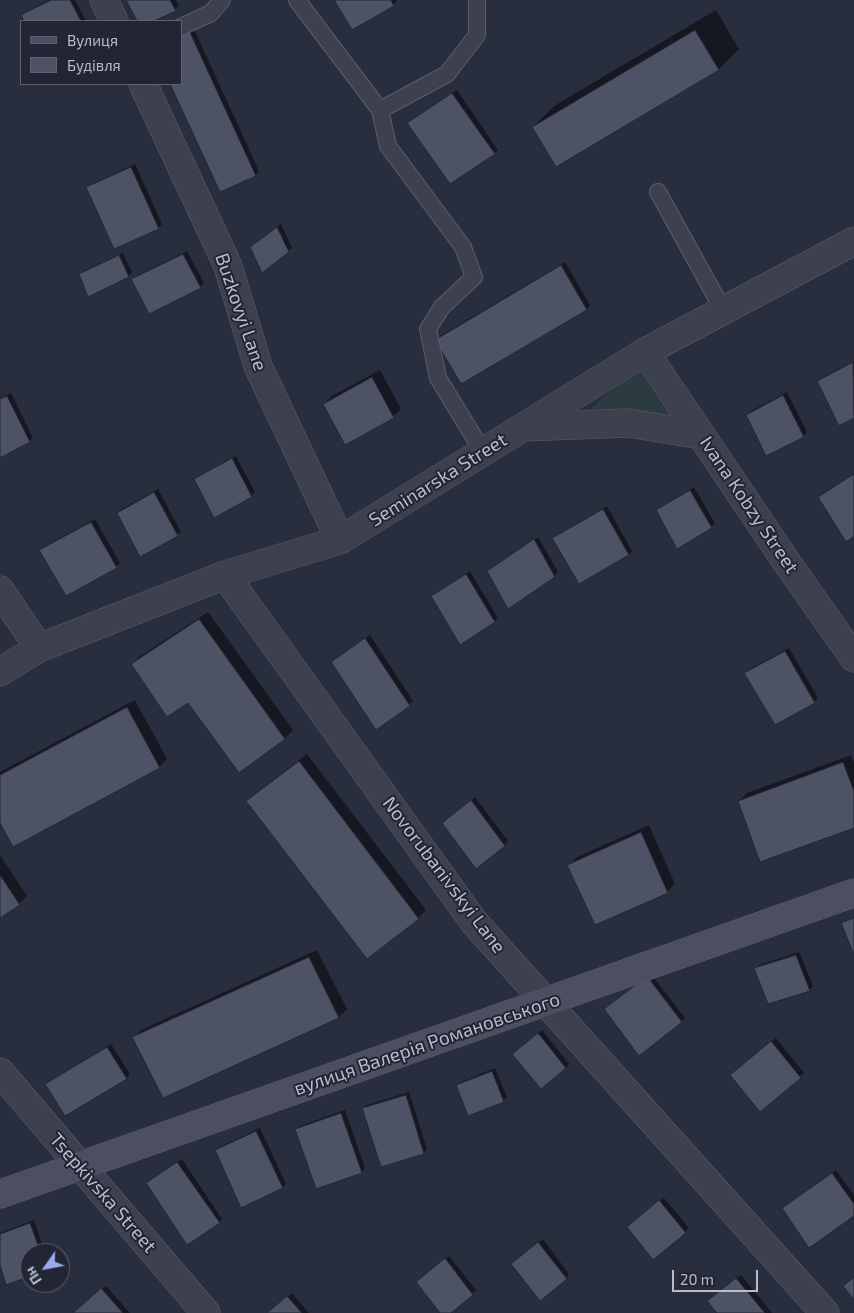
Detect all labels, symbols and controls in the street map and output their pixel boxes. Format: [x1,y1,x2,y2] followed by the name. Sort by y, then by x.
[20,20,182,85] legend
[67,31,118,49] text: Вулиця
[67,56,121,74] text: Будівля
[210,250,272,374] street label: Buzkovyi Lane
[365,428,511,532] street label: Seminarska Street
[695,432,803,578] street label: Ivana Kobzy Street
[378,792,510,958] street label: Novorubanivskyi Lane
[291,988,563,1100] street label: вулиця Валерія Романовського
[45,1128,161,1258] street label: Tsepkivska Street
[20,1243,70,1293] north arrow
[674,1260,760,1292] scale bar
[21,1264,45,1288] text: Пн
[680,1270,714,1288] text: 20 m

